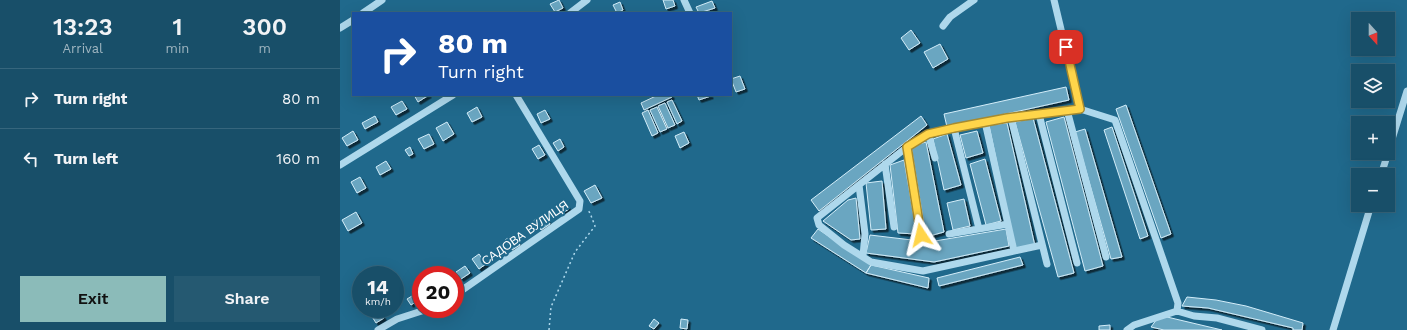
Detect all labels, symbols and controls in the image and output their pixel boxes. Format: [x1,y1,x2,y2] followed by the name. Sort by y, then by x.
[1351,12,1395,56] north arrow
[1351,12,1395,212] map controls
[53,13,113,41] text: 13:23
[172,13,182,41] text: 1
[242,13,287,41] text: 300
[438,27,508,60] text: 80 m
[372,28,424,80] icon: right
[1049,30,1083,64] pin
[1055,36,1077,58] icon: arrive
[62,41,103,56] text: Arrival
[166,41,189,56] text: min
[259,41,271,56] text: m
[438,61,524,82] text: Turn right
[1351,64,1395,108] button: layers
[20,88,42,110] icon: right
[54,90,127,108] text: Turn right
[282,90,320,108] text: 80 m
[1351,116,1395,160] button: +
[20,148,42,170] icon: left
[54,150,118,168] text: Turn left
[276,150,320,168] text: 160 m
[1351,168,1395,212] button: −
[479,198,571,268] street label: САДОВА ВУЛИЦЯ
[900,214,942,256] position arrow
[412,266,464,318] speed limit sign: 20
[367,275,389,299] text: 14
[20,276,166,322] button: Exit
[174,276,320,322] button: Share
[365,296,391,307] text: km/h

